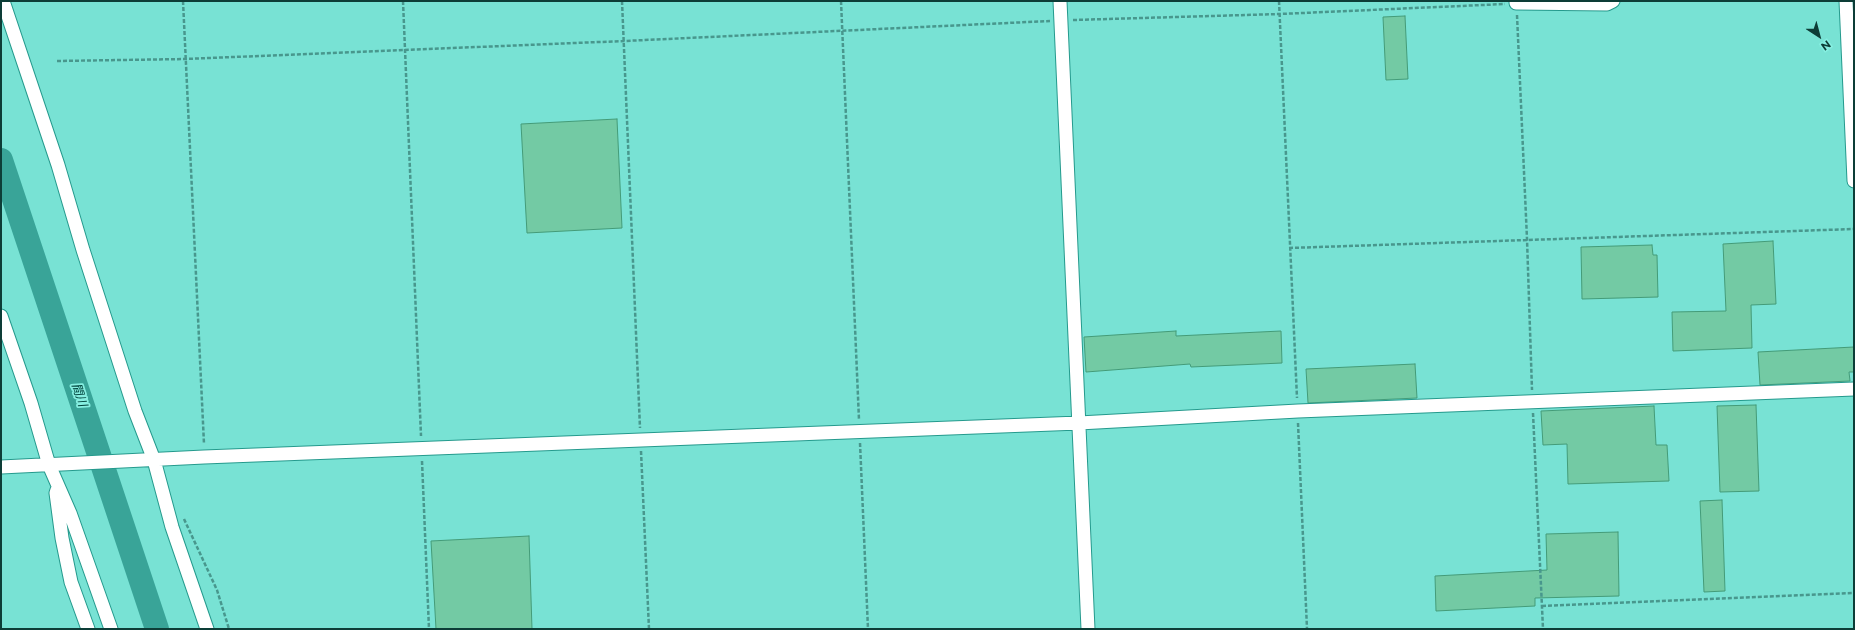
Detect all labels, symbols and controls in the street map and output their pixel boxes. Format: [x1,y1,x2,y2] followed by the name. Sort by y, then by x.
[1799,16,1839,56] north arrow
[1818,37,1834,54] text: N
[68,381,90,409] water label: 間川

